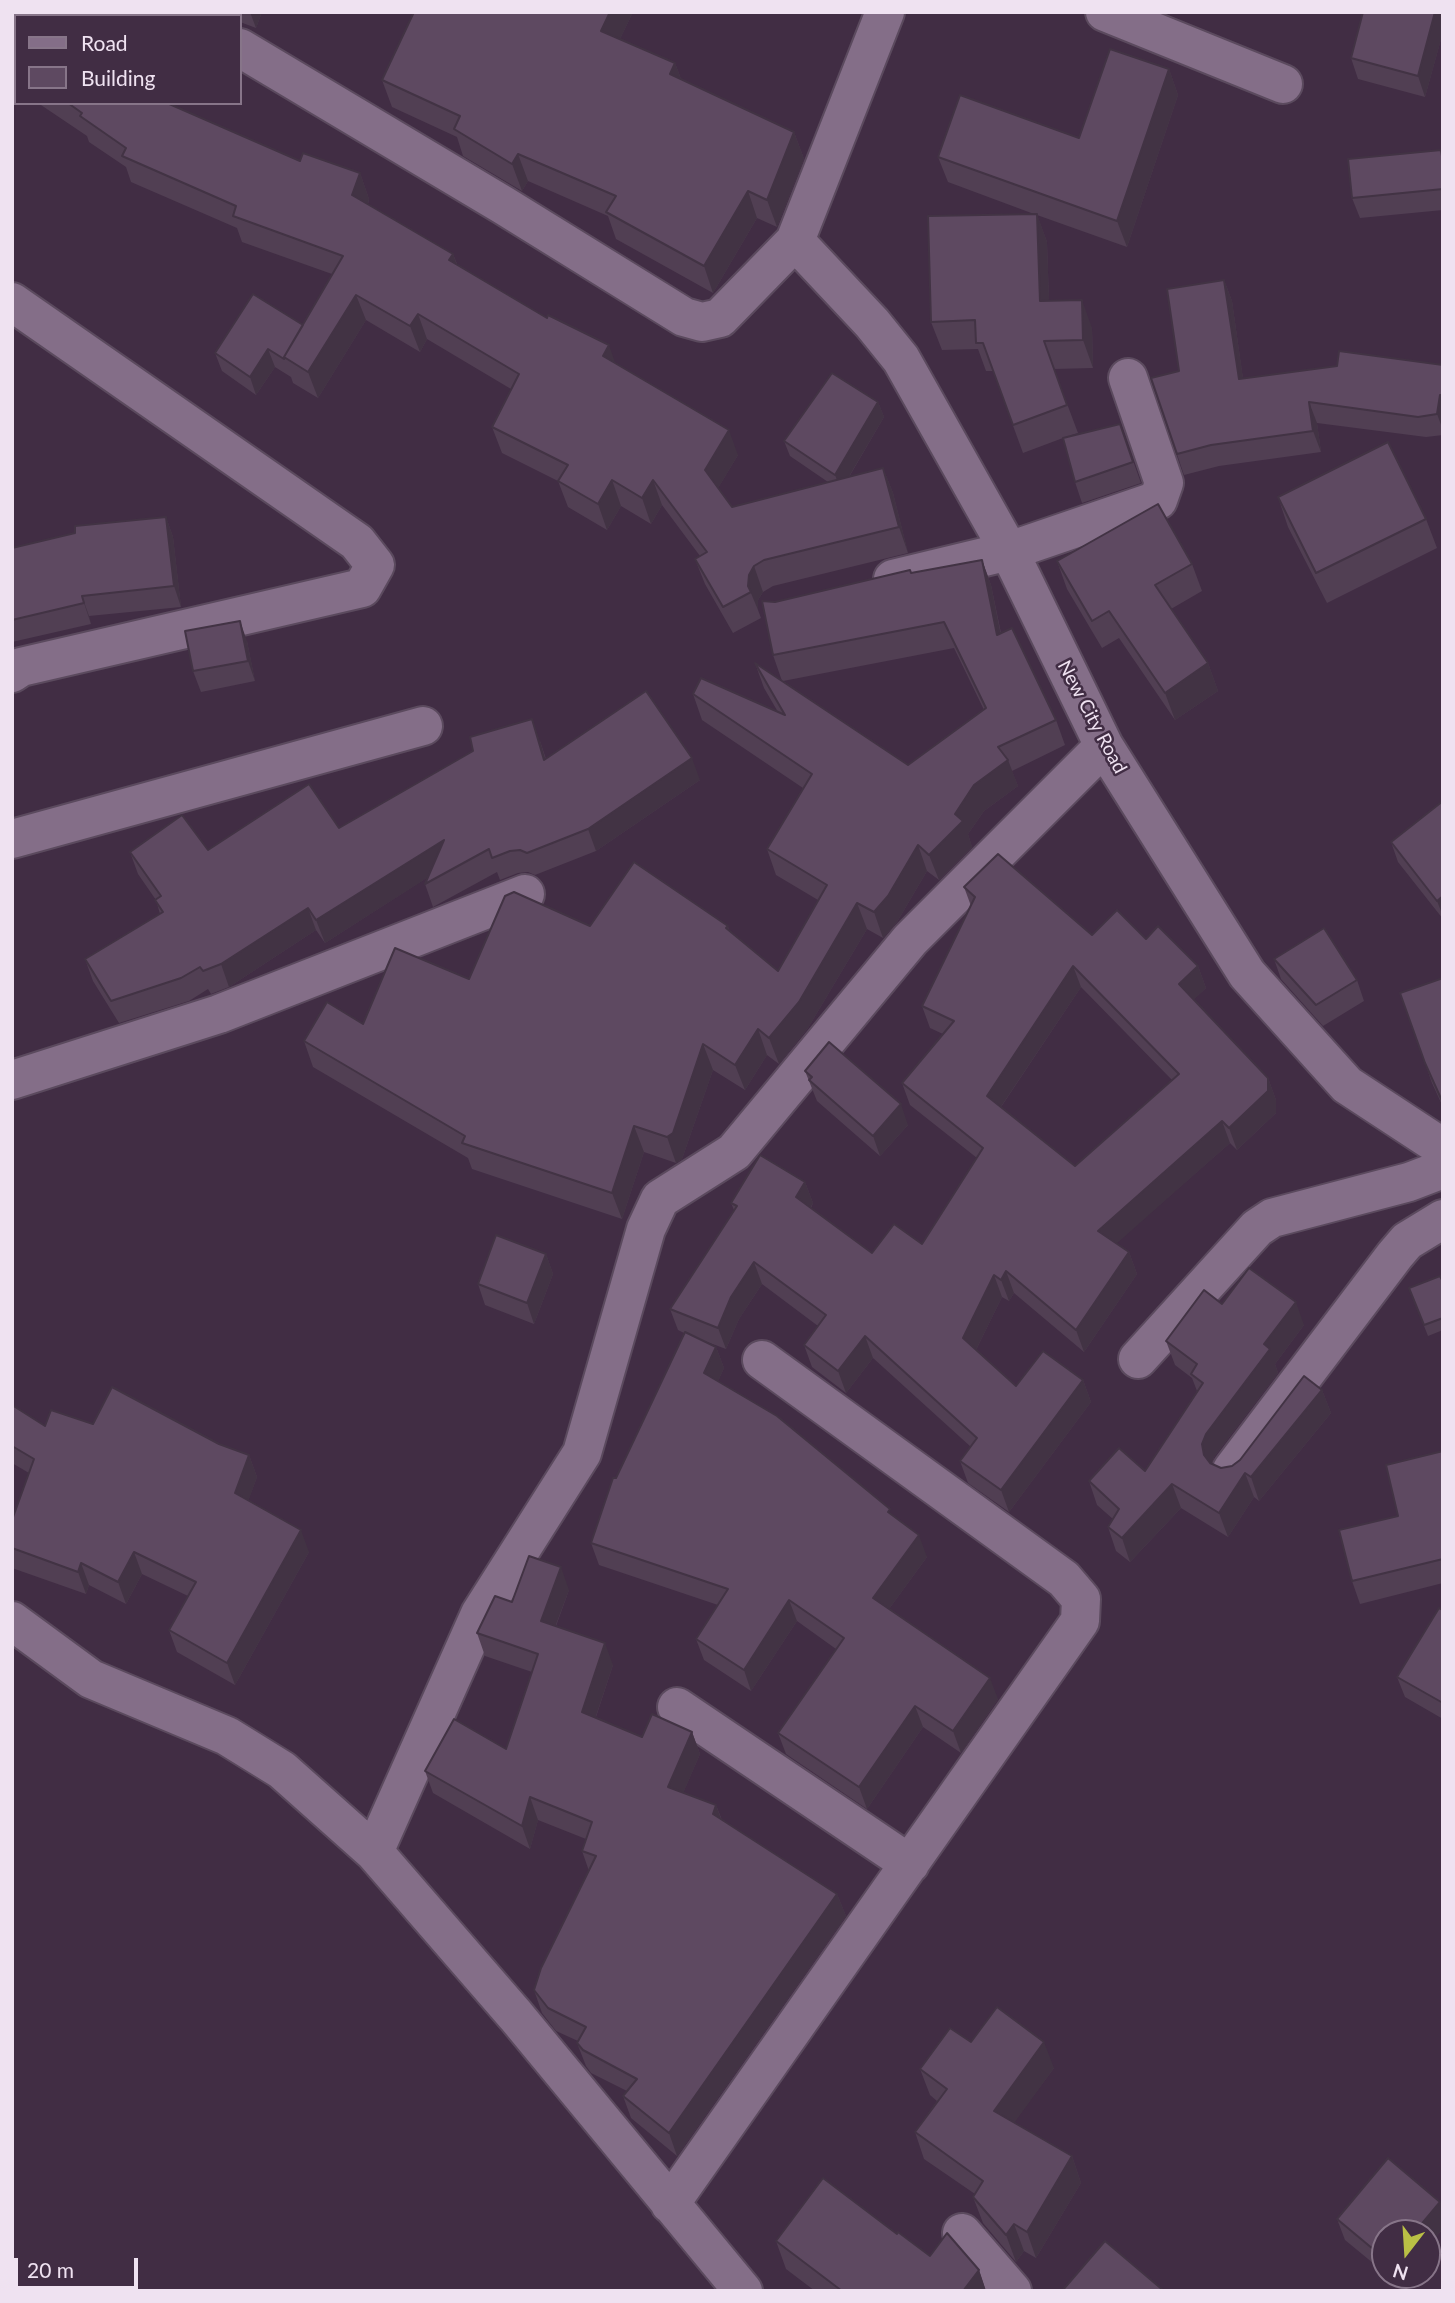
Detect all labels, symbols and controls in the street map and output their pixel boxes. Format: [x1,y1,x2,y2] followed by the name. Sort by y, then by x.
[14,14,242,105] legend
[81,30,128,55] text: Road
[81,65,156,90] text: Building
[1053,657,1131,777] street label: New City Road
[1371,2219,1441,2289] north arrow
[18,2244,142,2288] scale bar
[27,2257,74,2282] text: 20 m
[1390,2260,1411,2286] text: N

